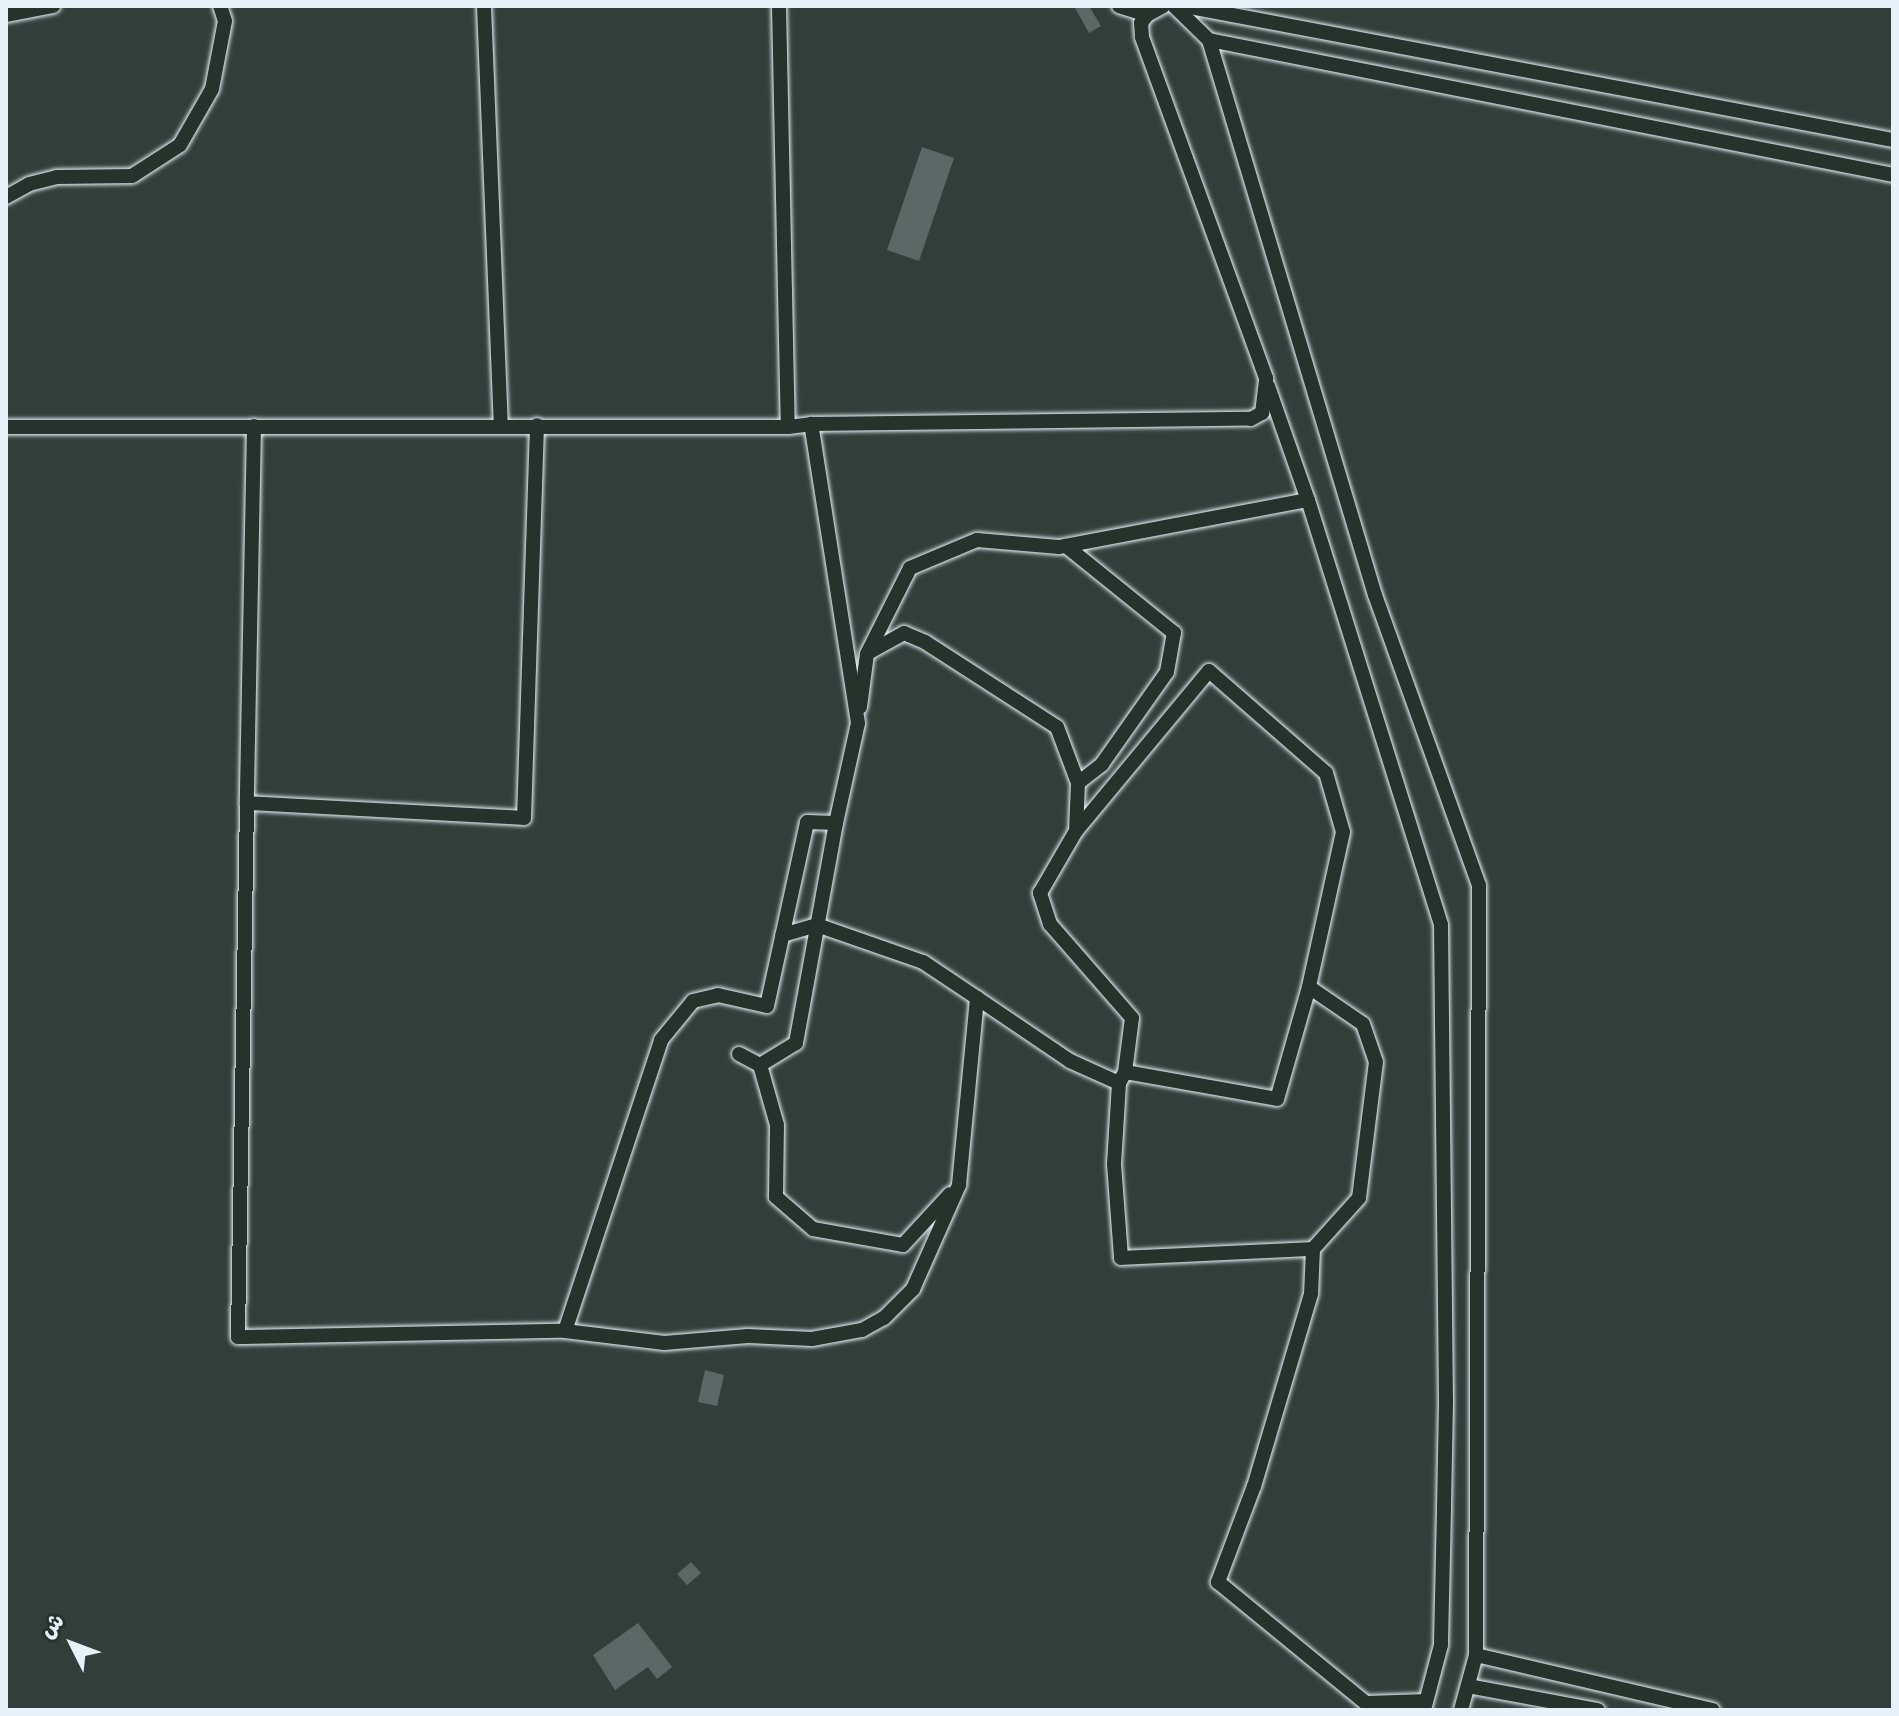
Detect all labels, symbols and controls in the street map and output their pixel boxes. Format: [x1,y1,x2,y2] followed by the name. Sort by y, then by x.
[32,1604,112,1684] north arrow
[34,1608,73,1647] text: ش

